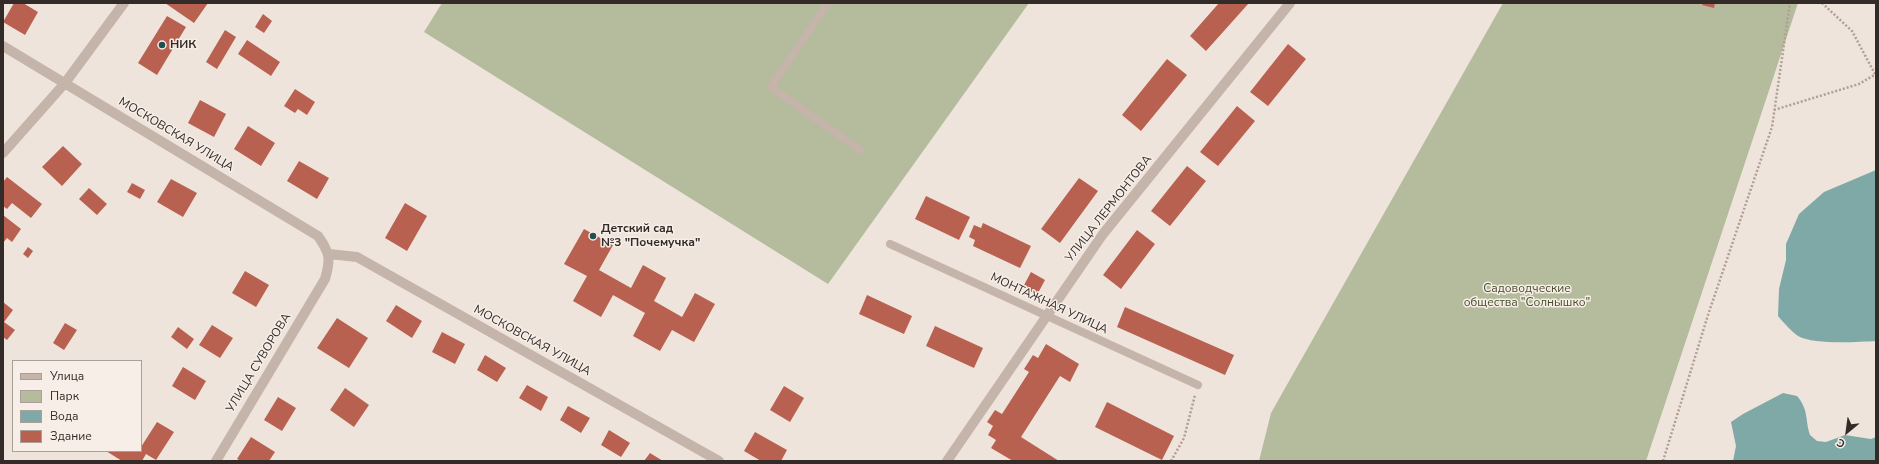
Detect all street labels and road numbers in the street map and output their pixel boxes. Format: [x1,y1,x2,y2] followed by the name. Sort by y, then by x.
[116,95,236,175] street label: МОСКОВСКАЯ УЛИЦА
[1063,153,1155,265] street label: УЛИЦА ЛЕРМОНТОВА
[988,270,1110,338] street label: МОНТАЖНАЯ УЛИЦА
[471,303,593,379] street label: МОСКОВСКАЯ УЛИЦА
[224,311,294,415] street label: УЛИЦА СУВОРОВА

